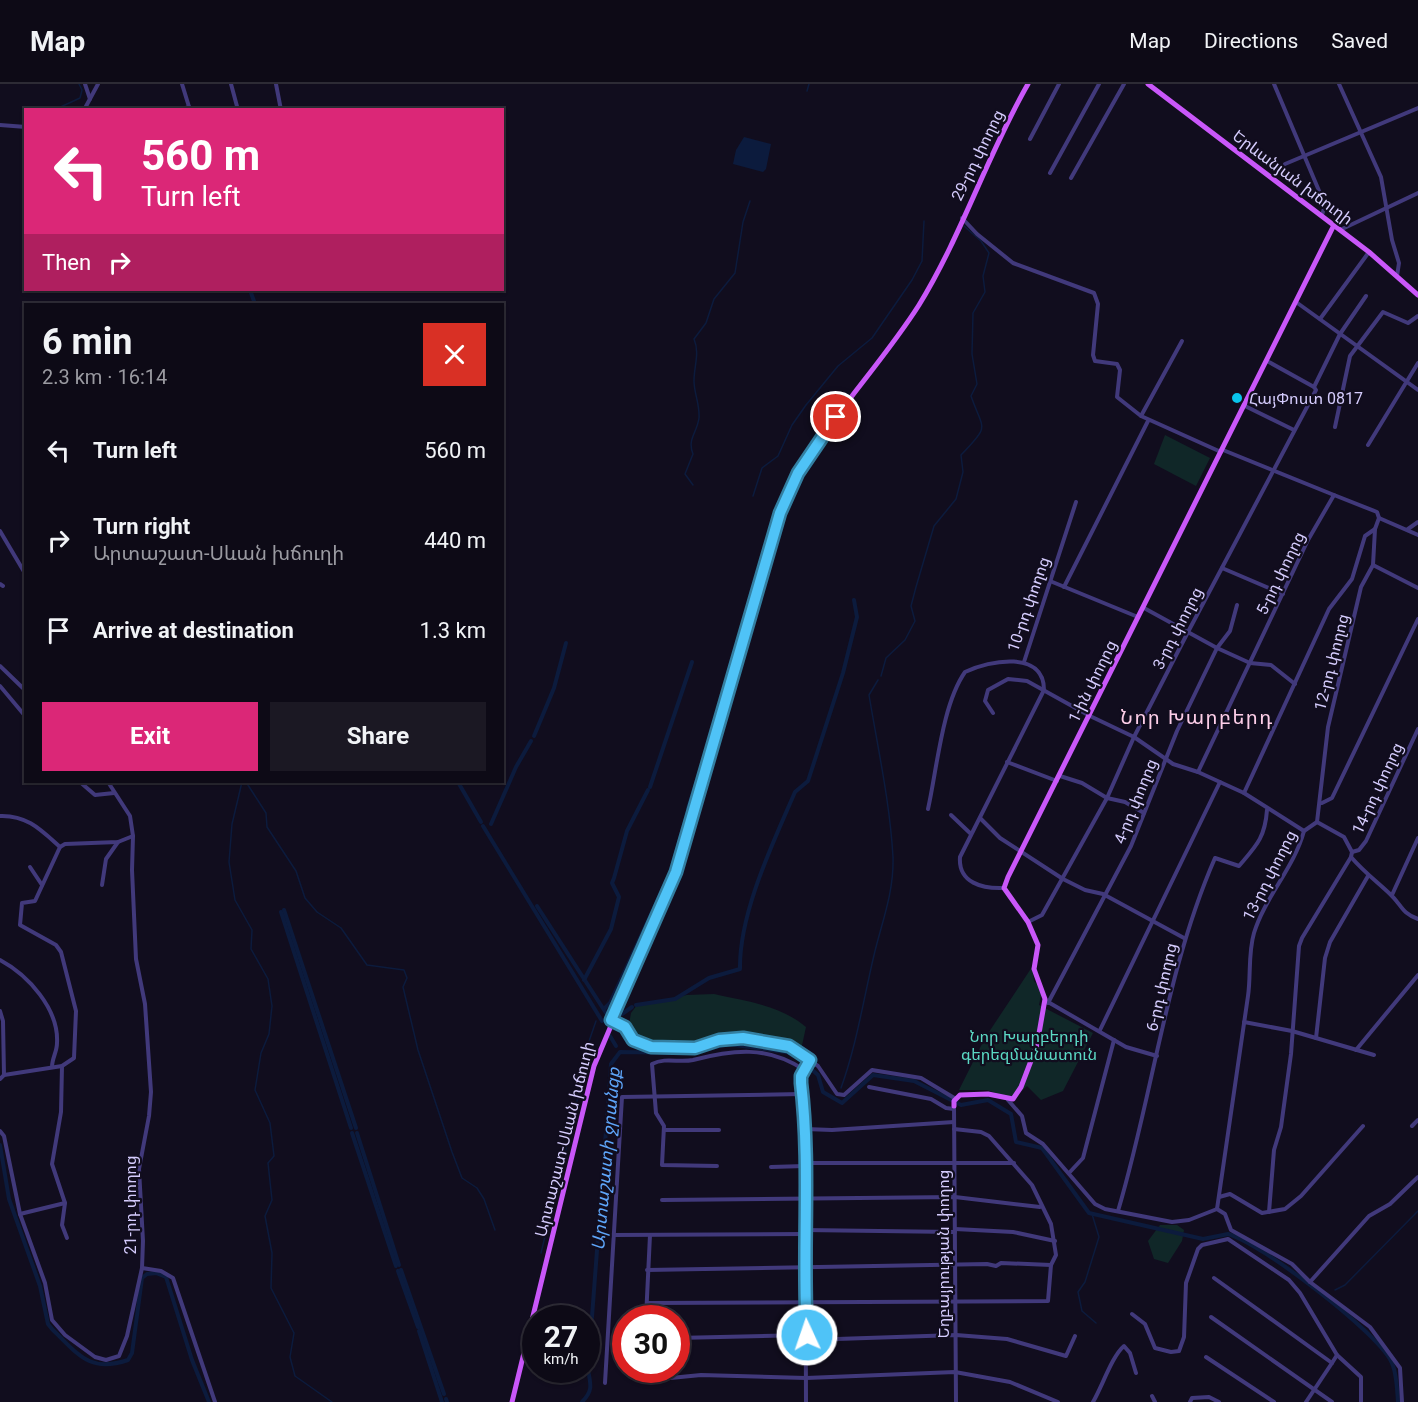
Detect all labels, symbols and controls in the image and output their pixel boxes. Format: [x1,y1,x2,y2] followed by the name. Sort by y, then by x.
[30,25,85,58] text: Map
[1129,29,1171,53] text: Map
[1204,29,1298,53] text: Directions
[1331,29,1388,53] text: Saved
[947,107,1008,204] street label: 29-րդ փողոց
[1229,126,1357,229] street label: Երևանյան խճուղի
[141,131,260,180] text: 560 m
[42,132,120,210] icon: left
[141,181,241,213] text: Turn left
[103,246,136,279] icon: right
[42,250,91,275] text: Then
[42,321,133,363] text: 6 min
[423,323,486,386] button: close
[42,365,167,389] text: 2.3 km · 16:14
[1249,389,1363,408] place label: ՀայՓոստ 0817
[810,391,861,442] pin
[1230,391,1244,405] marker: ՀայՓոստ 0817
[819,400,852,433] icon: arrive
[42,434,75,467] icon: left
[93,438,177,463] text: Turn left
[424,438,486,463] text: 560 m
[93,514,190,539] text: Turn right
[42,524,75,557] icon: right
[424,528,486,553] text: 440 m
[1252,529,1309,618] street label: 5-րդ փողոց
[93,541,344,565] text: Արտաշատ-Սևան խճուղի
[1003,554,1054,654] street label: 10-րդ փողոց
[1149,584,1206,673] street label: 3-րդ փողոց
[1310,612,1353,712] street label: 12-րդ փողոց
[42,614,75,647] icon: arrive
[93,618,294,643] text: Arrive at destination
[420,618,486,643] text: 1.3 km
[1064,637,1121,726] street label: 1-ին փողոց
[42,702,258,771] button: Exit
[270,702,486,771] button: Share
[1120,705,1274,729] district label: Նոր Խարբերդ
[1348,739,1407,837] street label: 14-րդ փողոց
[1110,756,1161,846] street label: 4-րդ փողոց
[1239,827,1300,924] street label: 13-րդ փողոց
[1142,941,1181,1033] street label: 6-րդ փողոց
[961,1027,1097,1064] park label: Նոր Խարբերդի գերեզմանատուն
[531,1039,598,1239] street label: Արտաշատ-Սևան խճուղի
[587,1065,625,1252] water label: Արտաշատի ջրանցք
[121,1156,140,1254] street label: 21-րդ փողոց
[934,1170,953,1338] street label: Եղբայրության փողոց
[775,1303,839,1367] position arrow
[612,1305,690,1383] speed limit sign: 30
[544,1319,578,1354] text: 27
[543,1350,579,1368] text: km/h

